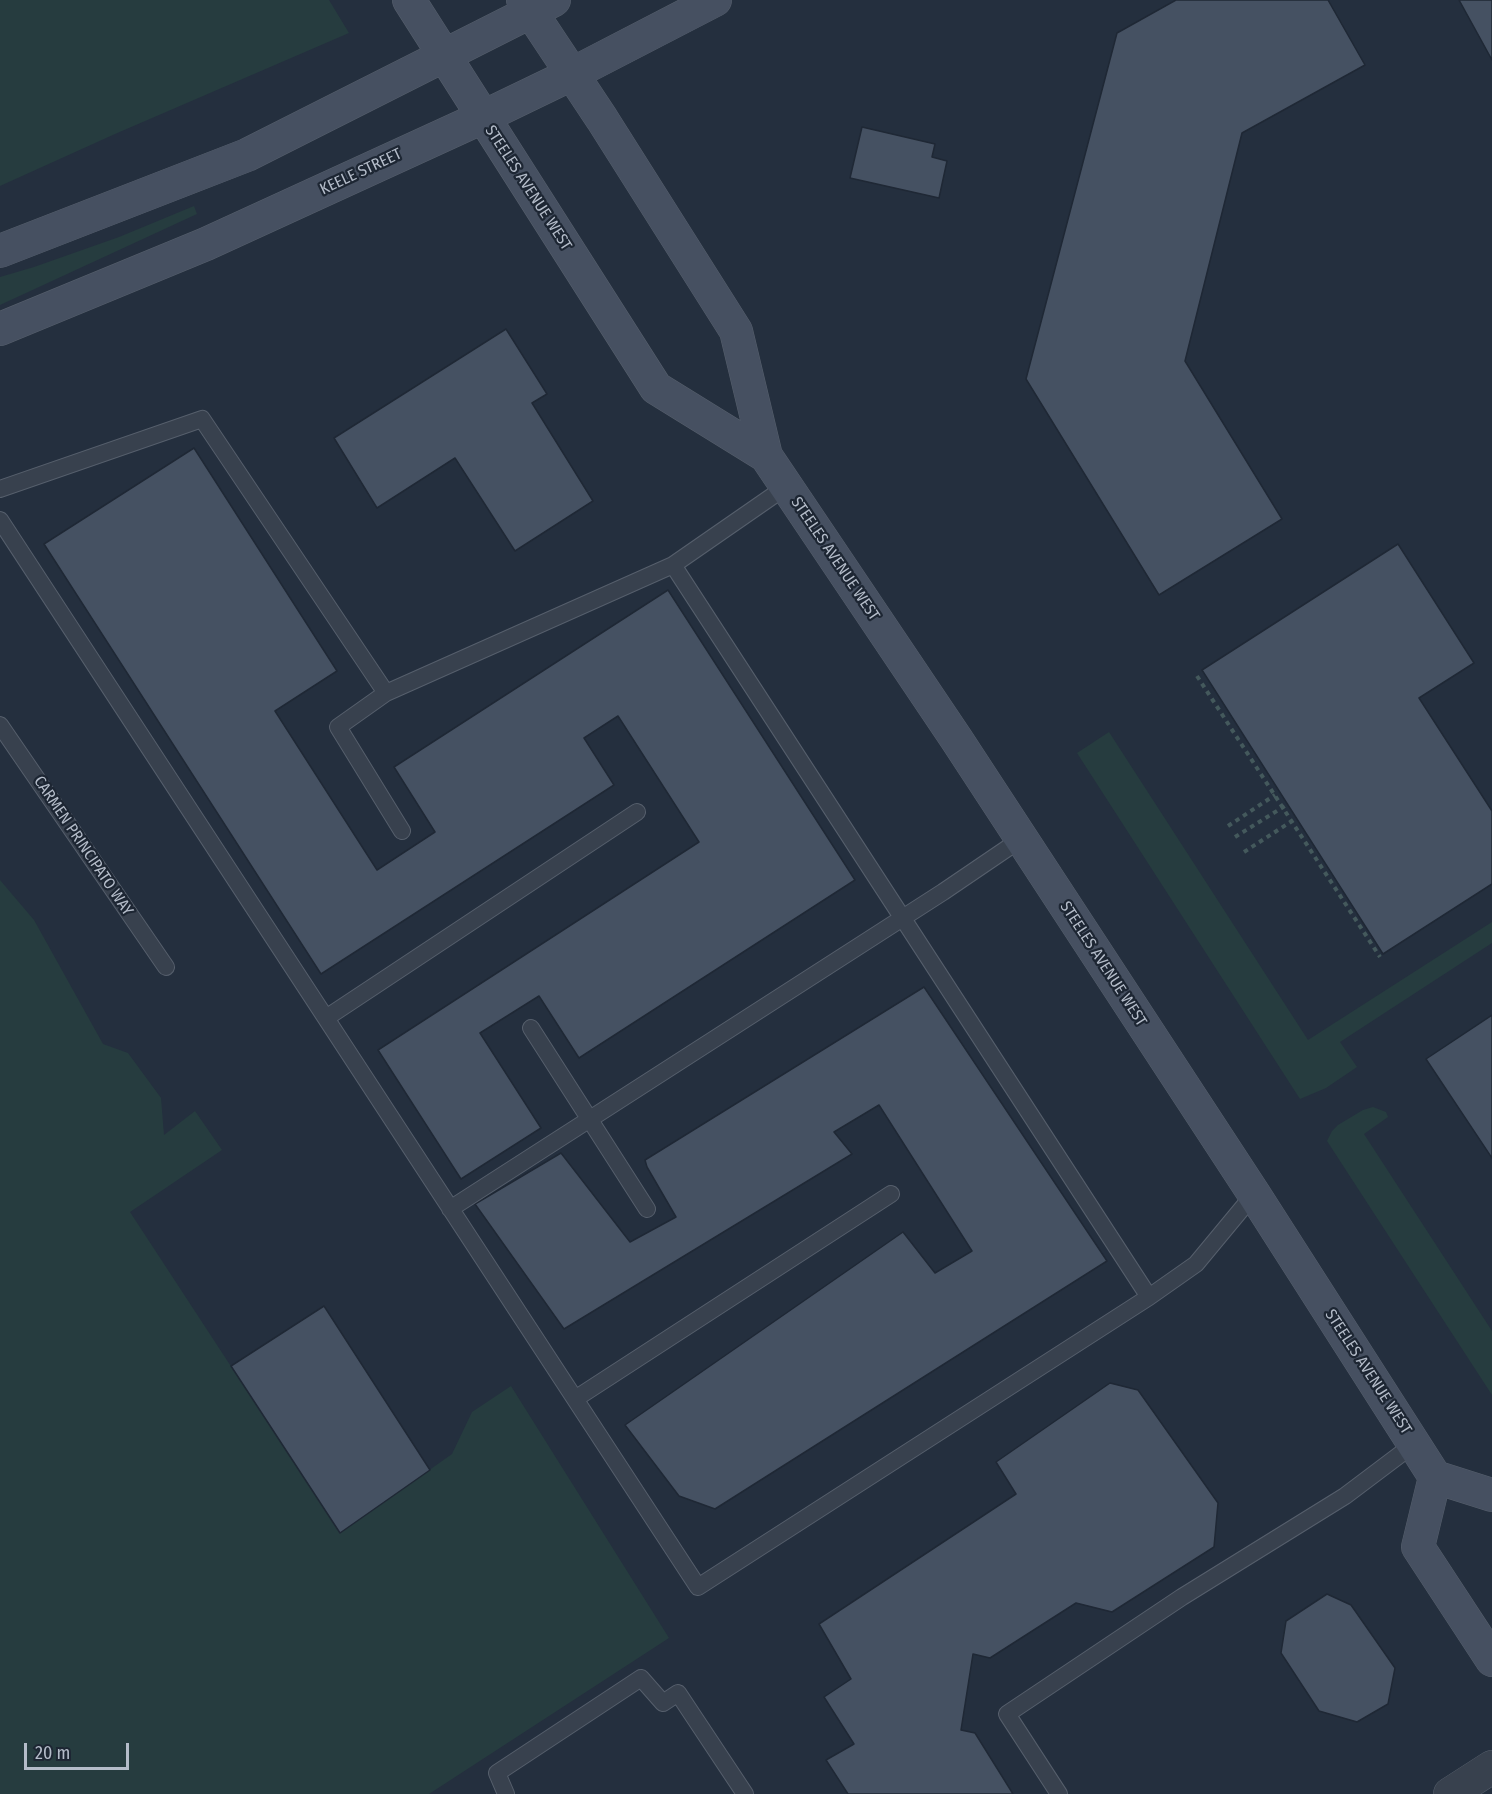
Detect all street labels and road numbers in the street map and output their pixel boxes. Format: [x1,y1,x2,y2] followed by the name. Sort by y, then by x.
[481,122,575,254] street label: STEELES AVENUE WEST
[317,145,405,199] street label: KEELE STREET
[787,494,883,624] street label: STEELES AVENUE WEST
[29,773,137,919] street label: CARMEN PRINCIPATO WAY
[1056,898,1150,1030] street label: STEELES AVENUE WEST
[1321,1306,1415,1438] street label: STEELES AVENUE WEST

